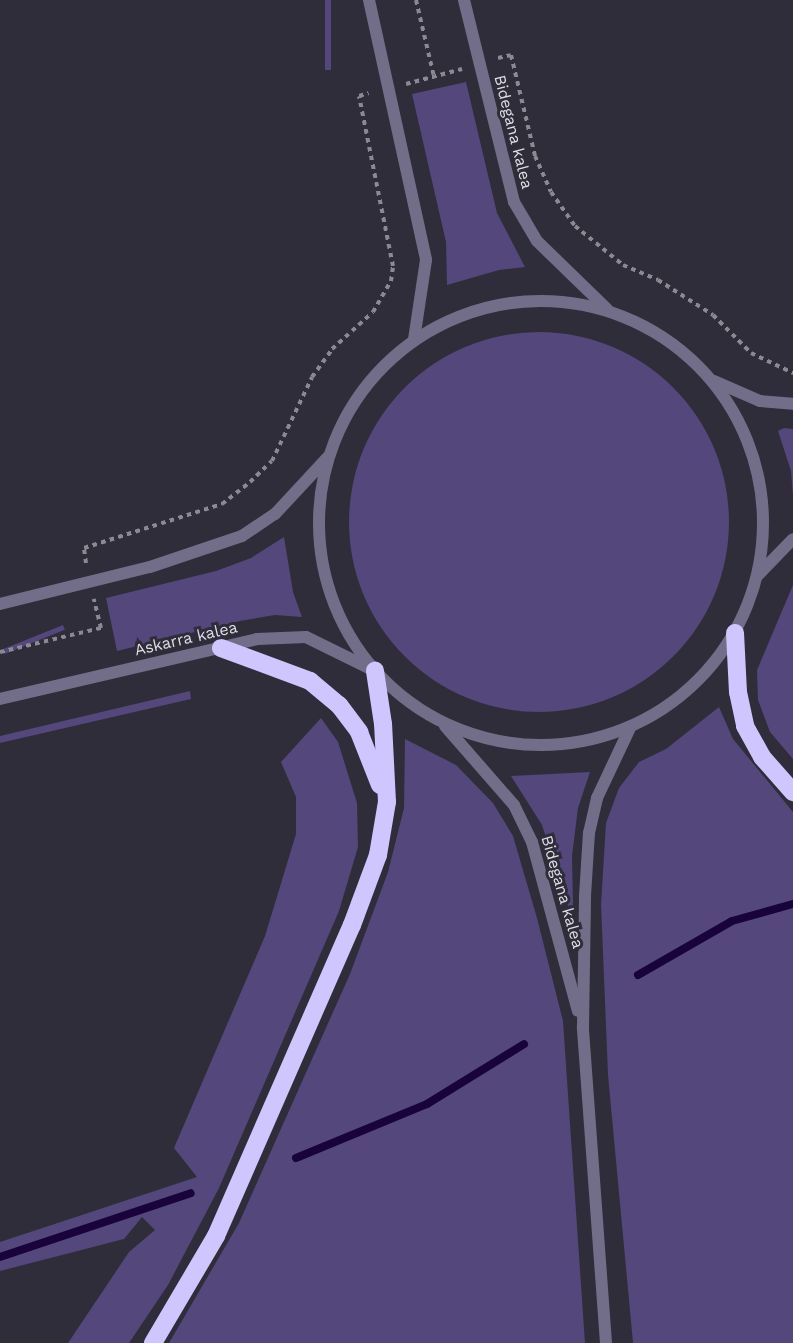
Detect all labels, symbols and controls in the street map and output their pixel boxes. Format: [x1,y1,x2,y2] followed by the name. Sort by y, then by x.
[490,73,536,191] street label: Bidegana kalea
[133,618,239,660] street label: Askarra kalea
[537,833,587,951] street label: Bidegana kalea

